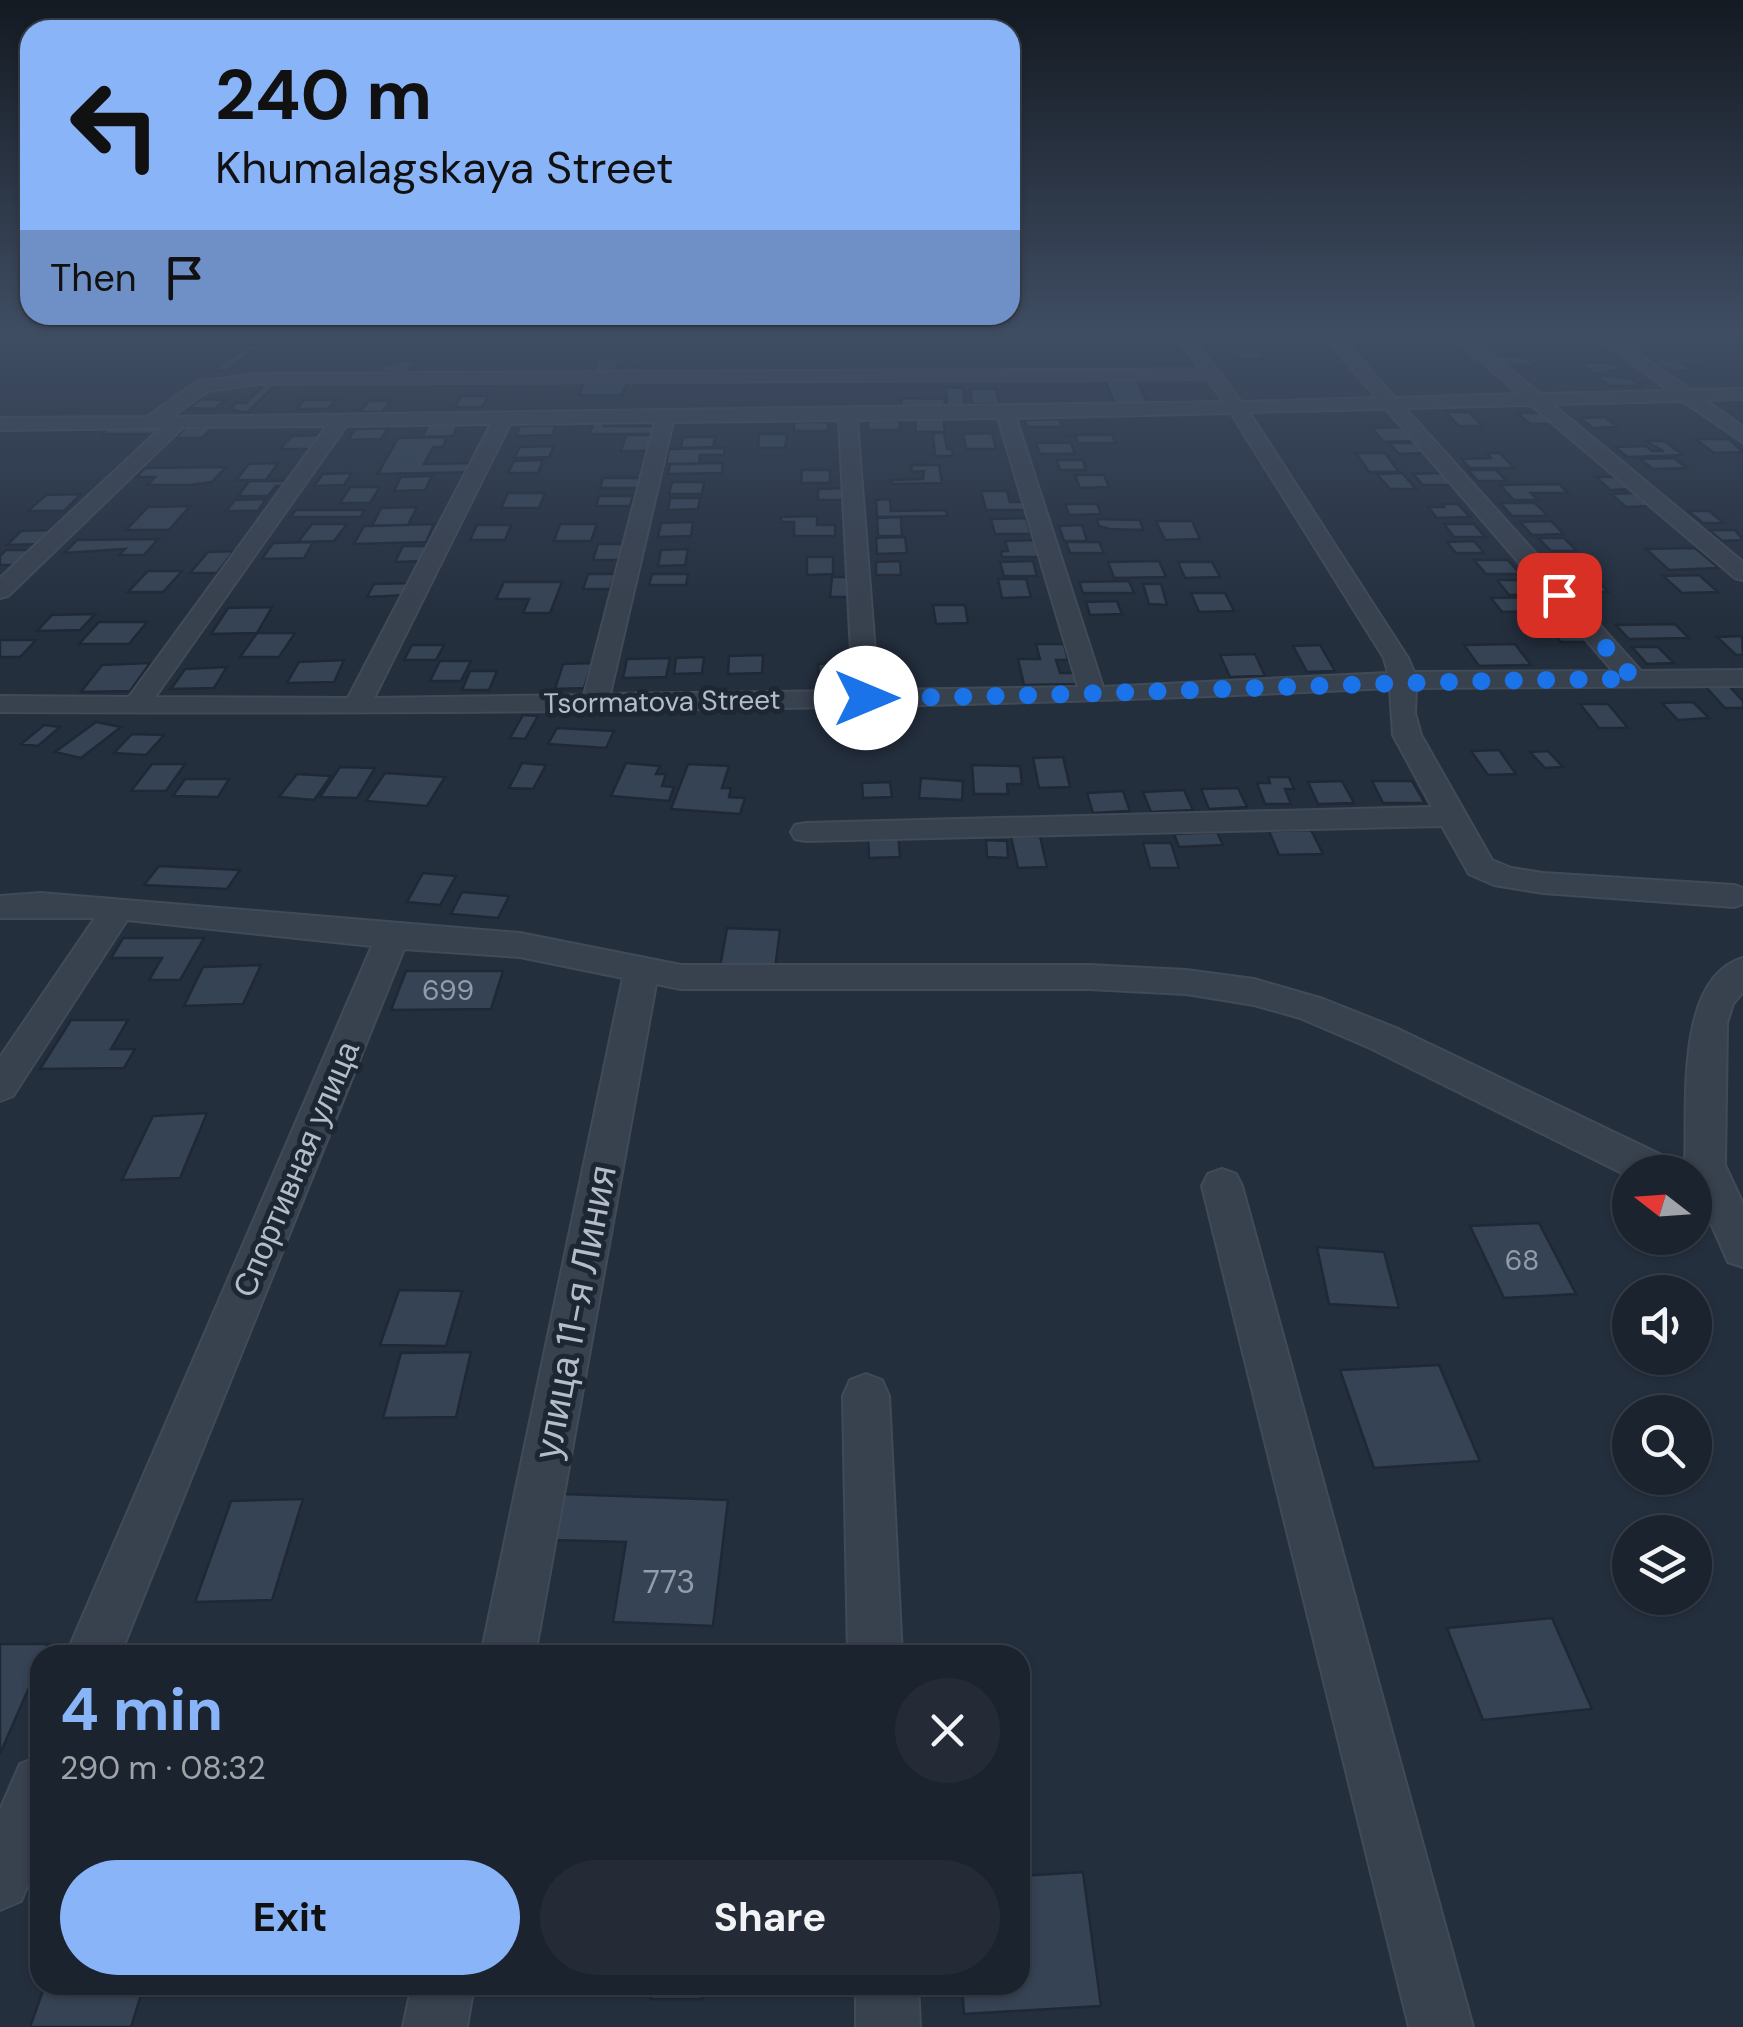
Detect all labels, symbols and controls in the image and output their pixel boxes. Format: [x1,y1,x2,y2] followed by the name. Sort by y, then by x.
[215,50,432,141] text: 240 m
[50,60,180,190] icon: left
[215,138,674,197] text: Khumalagskaya Street
[157,250,212,305] icon: arrive
[50,253,137,303] text: Then
[1517,553,1602,638] pin
[1532,568,1587,623] icon: arrive
[814,646,918,750] position arrow
[543,681,781,722] street label: Tsormatova Street
[422,972,474,1009] house number: 699
[223,1034,369,1303] street label: Спортивная улица
[1612,1155,1712,1255] north arrow
[1612,1155,1712,1615] map controls
[522,1161,628,1463] street label: улица 11-я Линия
[1505,1242,1539,1279] house number: 68
[1612,1275,1712,1375] button: sound
[1612,1395,1712,1495] button: search
[1612,1515,1712,1615] button: layers
[643,1561,695,1603] house number: 773
[60,1670,223,1749] text: 4 min
[895,1678,1000,1783] button: close
[60,1747,266,1789] text: 290 m · 08:32
[60,1860,520,1975] button: Exit
[540,1860,1000,1975] button: Share

